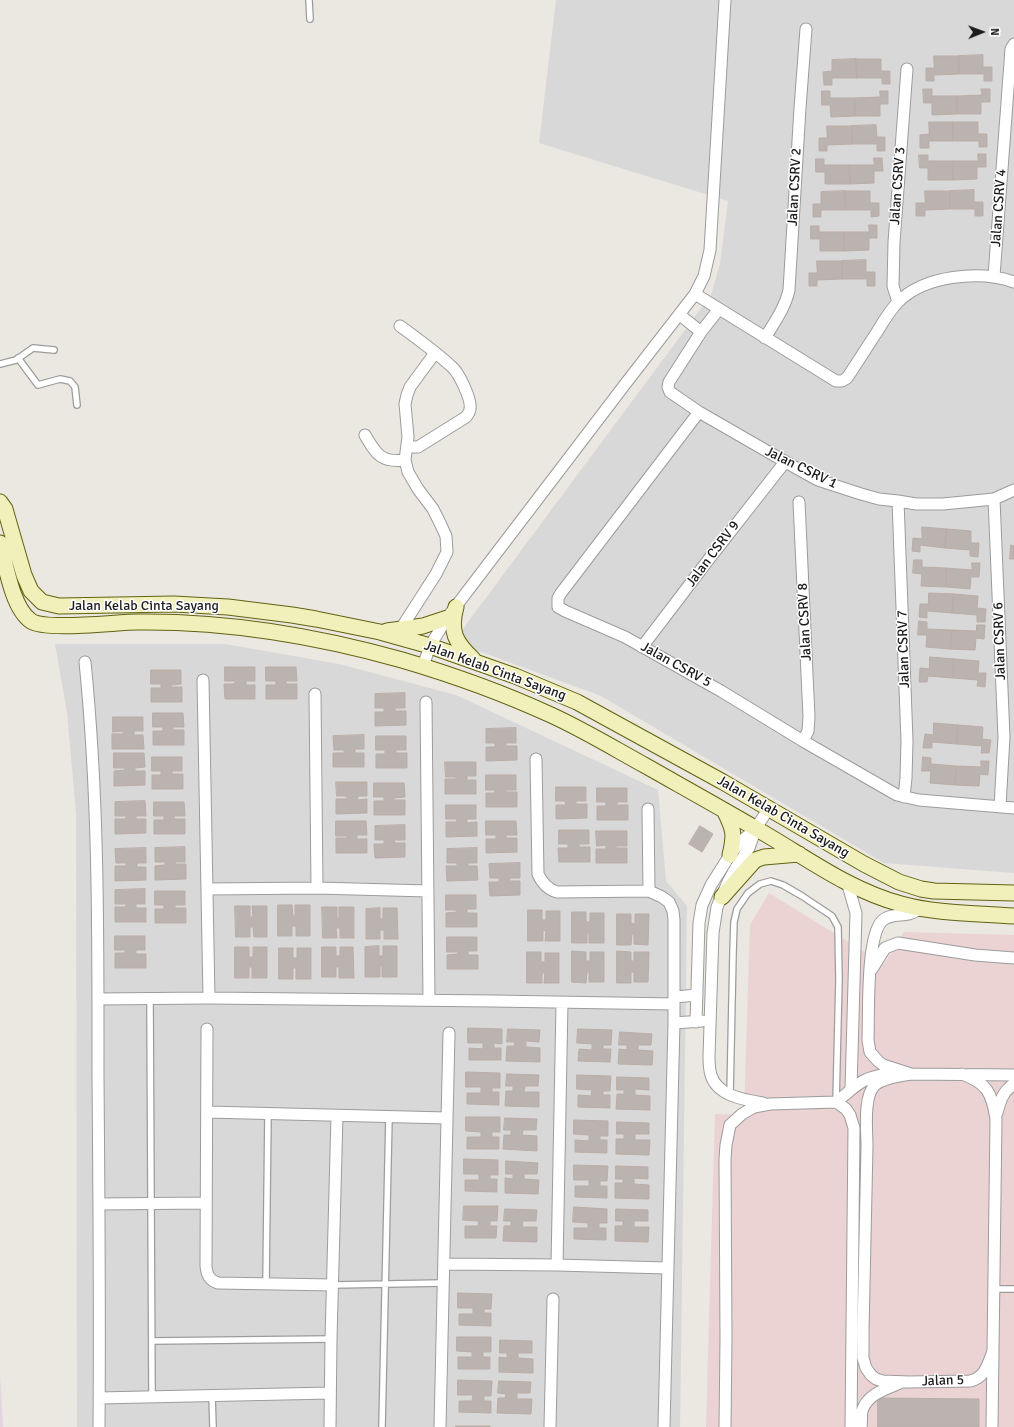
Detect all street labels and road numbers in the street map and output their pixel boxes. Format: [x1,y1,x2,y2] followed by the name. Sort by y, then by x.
[887,146,909,226] street label: Jalan CSRV 3
[785,148,805,226] street label: Jalan CSRV 2
[988,168,1010,248] street label: Jalan CSRV 4
[762,443,840,493] street label: Jalan CSRV 1
[683,518,743,590] street label: Jalan CSRV 9
[795,583,815,661] street label: Jalan CSRV 8
[69,598,219,614] street label: Jalan Kelab Cinta Sayang
[990,602,1010,680] street label: Jalan CSRV 6
[894,610,914,688] street label: Jalan CSRV 7
[422,637,568,705] street label: Jalan Kelab Cinta Sayang
[638,639,714,691] street label: Jalan CSRV 5
[714,772,852,862] street label: Jalan Kelab Cinta Sayang
[921,1372,965,1390] street label: Jalan 5

